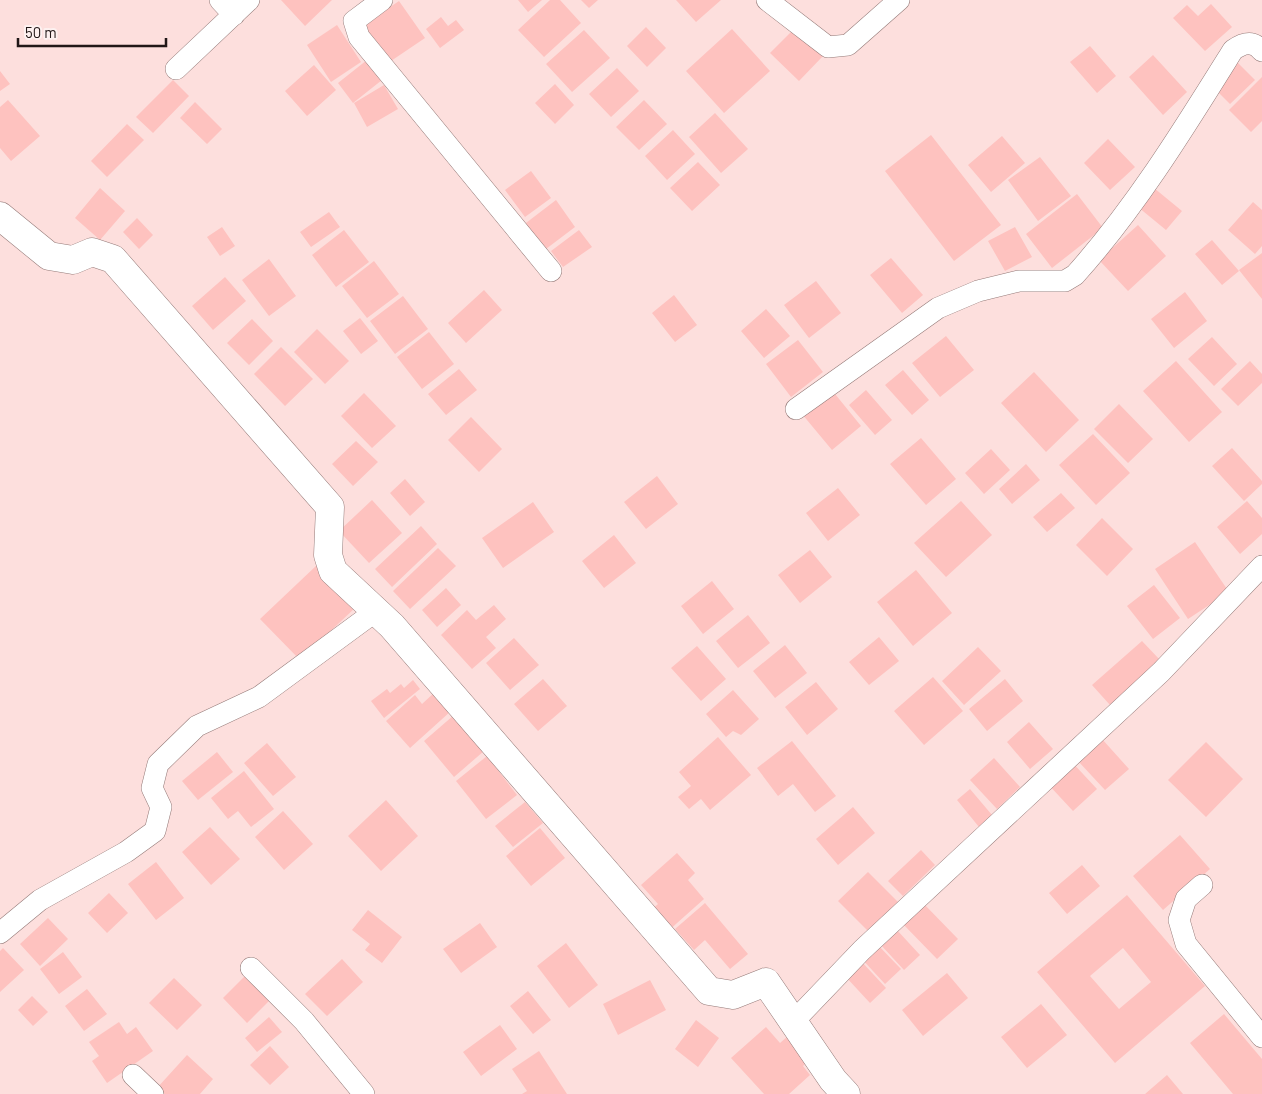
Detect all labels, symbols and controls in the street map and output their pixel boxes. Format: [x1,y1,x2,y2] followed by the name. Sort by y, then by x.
[18,15,165,47] scale bar
[25,23,57,41] text: 50 m

